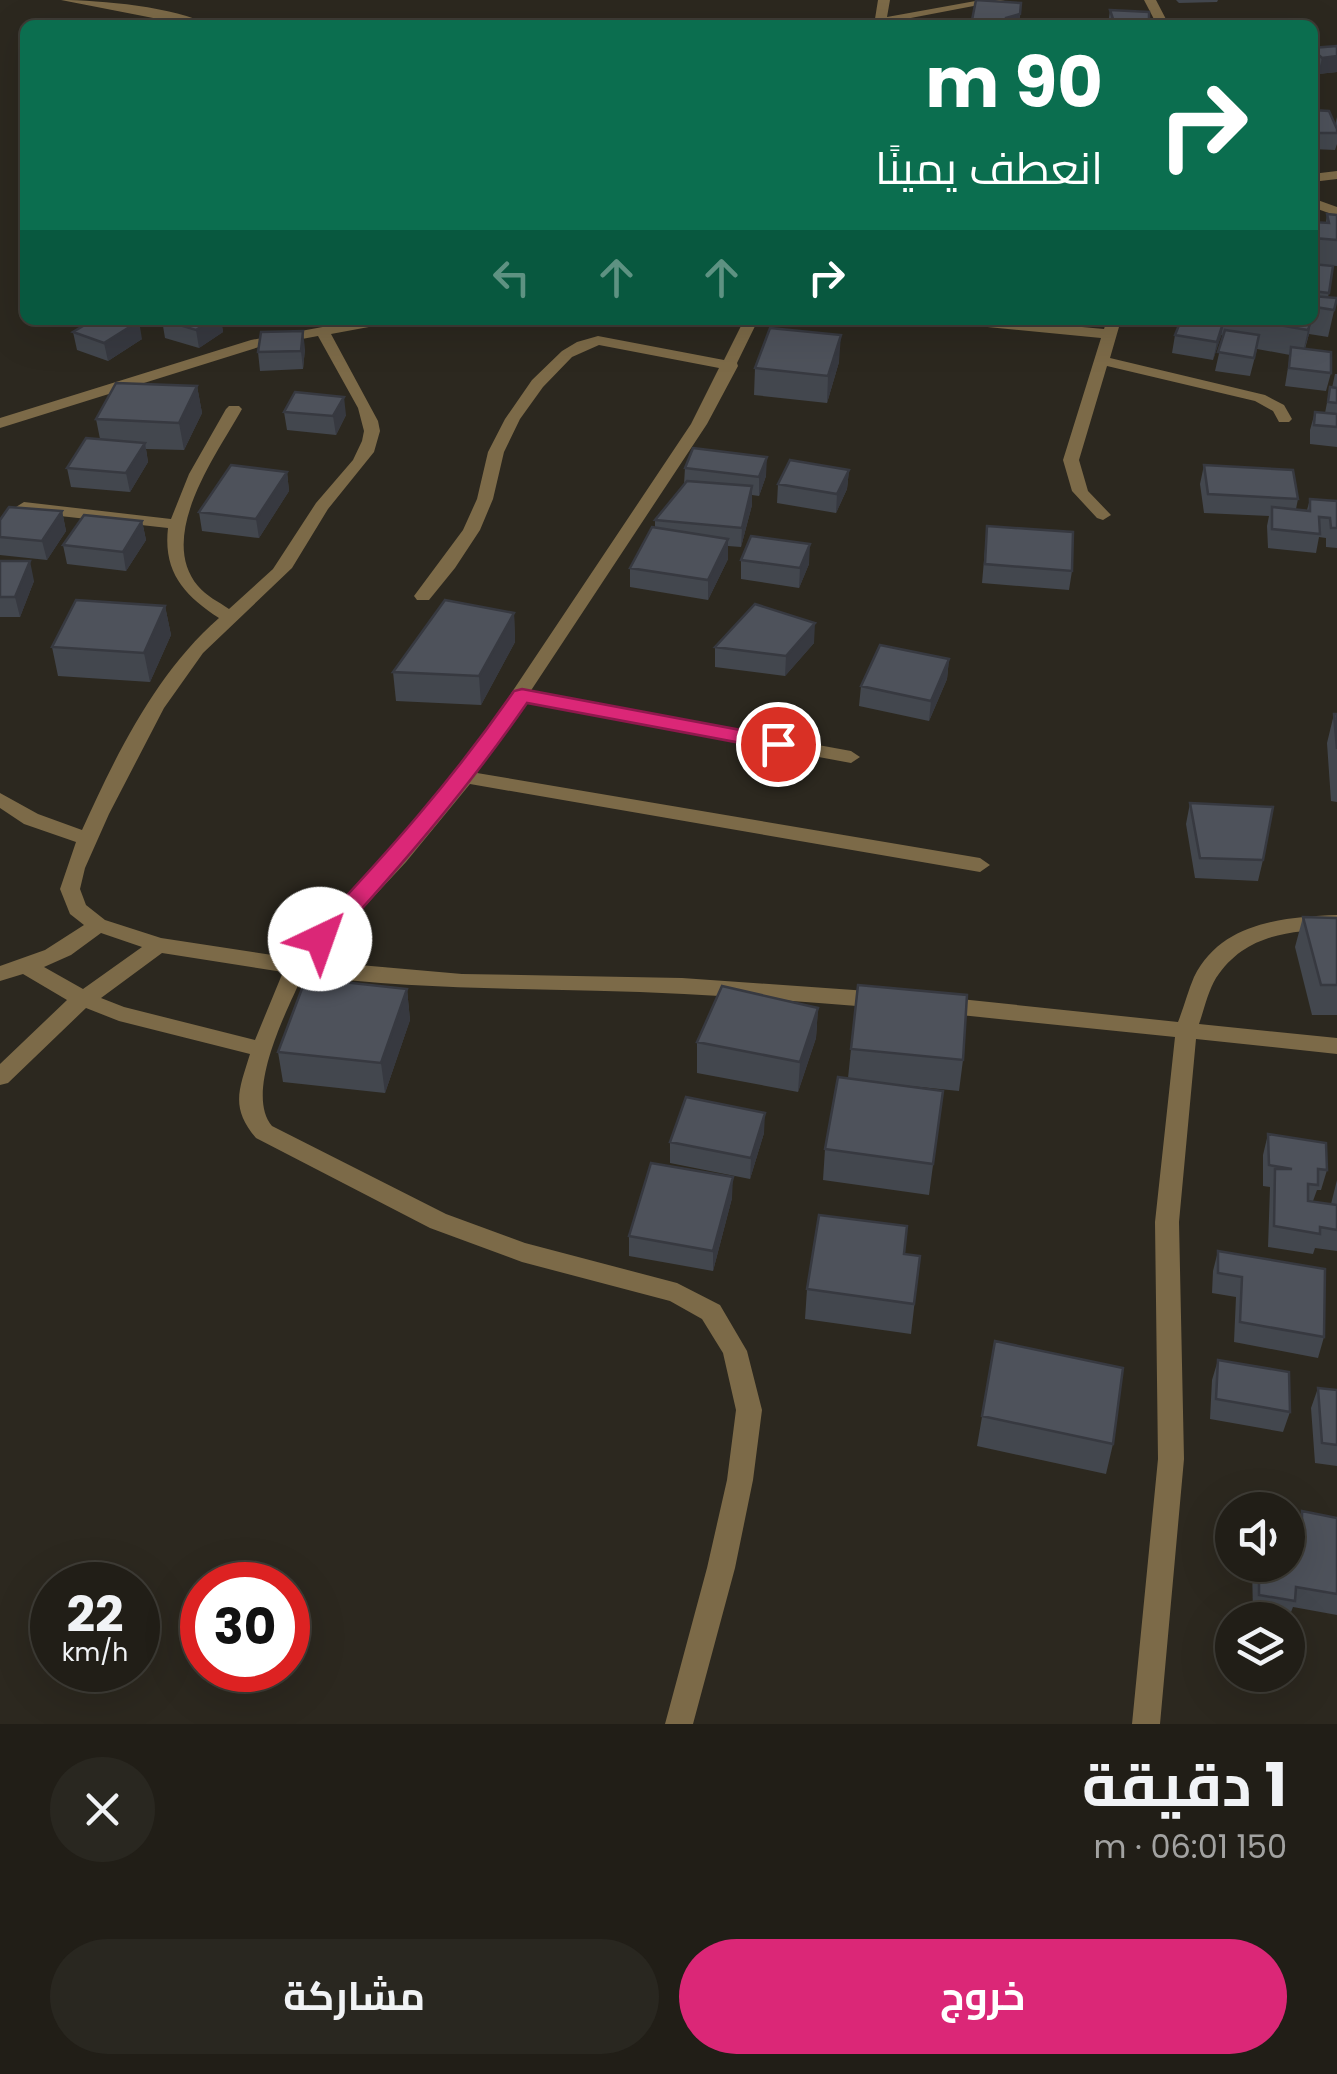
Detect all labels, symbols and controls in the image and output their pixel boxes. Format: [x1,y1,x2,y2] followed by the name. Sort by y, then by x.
[925,33,1103,132] text: 90 m
[1138,60,1268,190] icon: right
[875,137,1103,200] text: انعطف يمينًا
[484,250,539,305] icon: left
[589,250,644,305] icon: ahead
[694,250,749,305] icon: ahead
[799,250,854,305] icon: right
[736,702,821,787] pin
[751,717,806,772] icon: arrive
[268,887,372,991] position arrow
[1215,1492,1305,1692] map controls
[1215,1492,1305,1582] button: sound
[180,1562,310,1692] speed limit sign: 30
[66,1579,124,1650] text: 22
[1215,1602,1305,1692] button: layers
[62,1635,128,1670] text: km/h
[1082,1743,1287,1827] text: 1 دقيقة
[50,1757,155,1862] button: close
[1094,1824,1287,1869] text: 150 m · 06:01
[50,1939,659,2054] button: مشاركة
[679,1939,1287,2054] button: خروج

